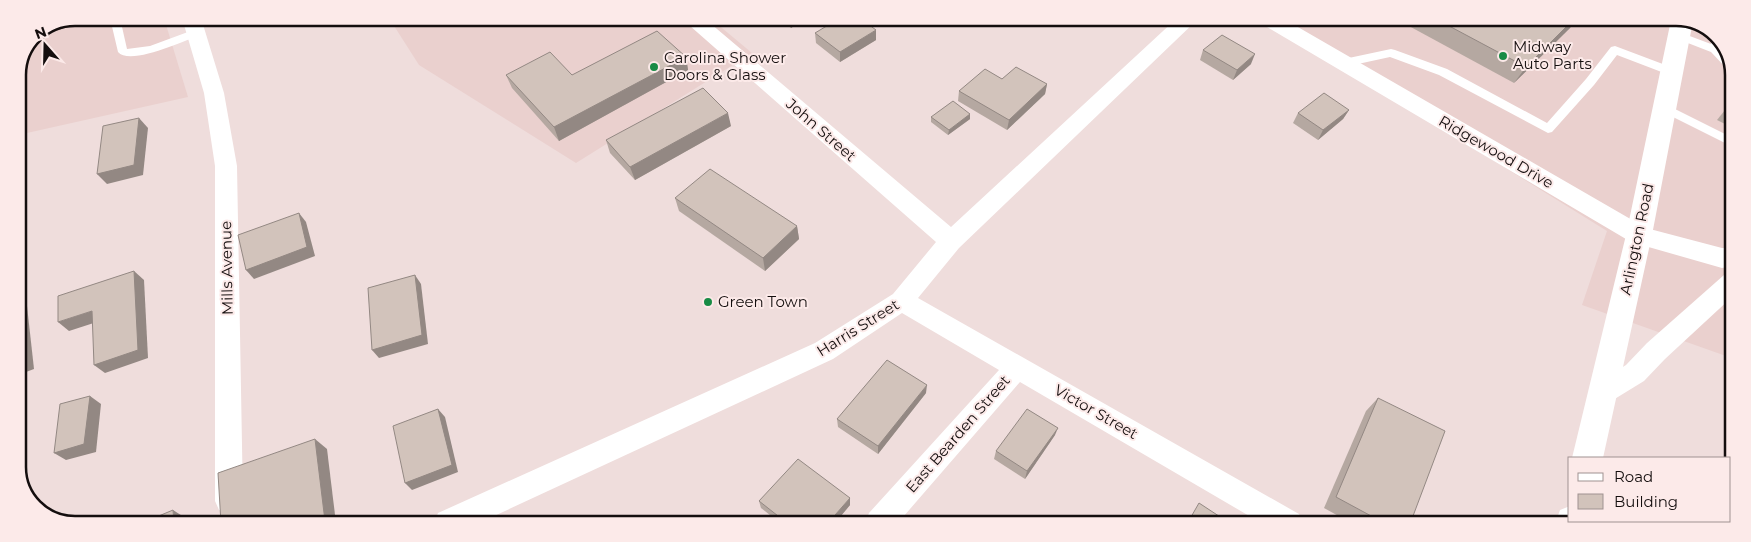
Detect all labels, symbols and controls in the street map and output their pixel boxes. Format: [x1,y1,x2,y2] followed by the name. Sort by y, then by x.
[20,20,70,70] north arrow
[32,22,49,43] text: N
[1513,37,1592,73] place label: Midway Auto Parts
[664,48,786,84] place label: Carolina Shower Doors & Glass
[1497,50,1509,62] marker: Midway Auto Parts
[648,61,660,73] marker: Carolina Shower Doors & Glass
[782,93,860,165] street label: John Street
[1435,111,1557,192] street label: Ridgewood Drive
[1615,181,1658,296] street label: Arlington Road
[216,221,237,315] street label: Mills Avenue
[718,292,808,311] place label: Green Town
[813,295,902,360] street label: Harris Street
[702,296,714,308] marker: Green Town
[901,371,1014,496] street label: East Bearden Street
[1051,380,1141,443] street label: Victor Street
[1568,457,1731,522] legend
[1614,467,1653,486] text: Road
[1614,492,1678,511] text: Building

